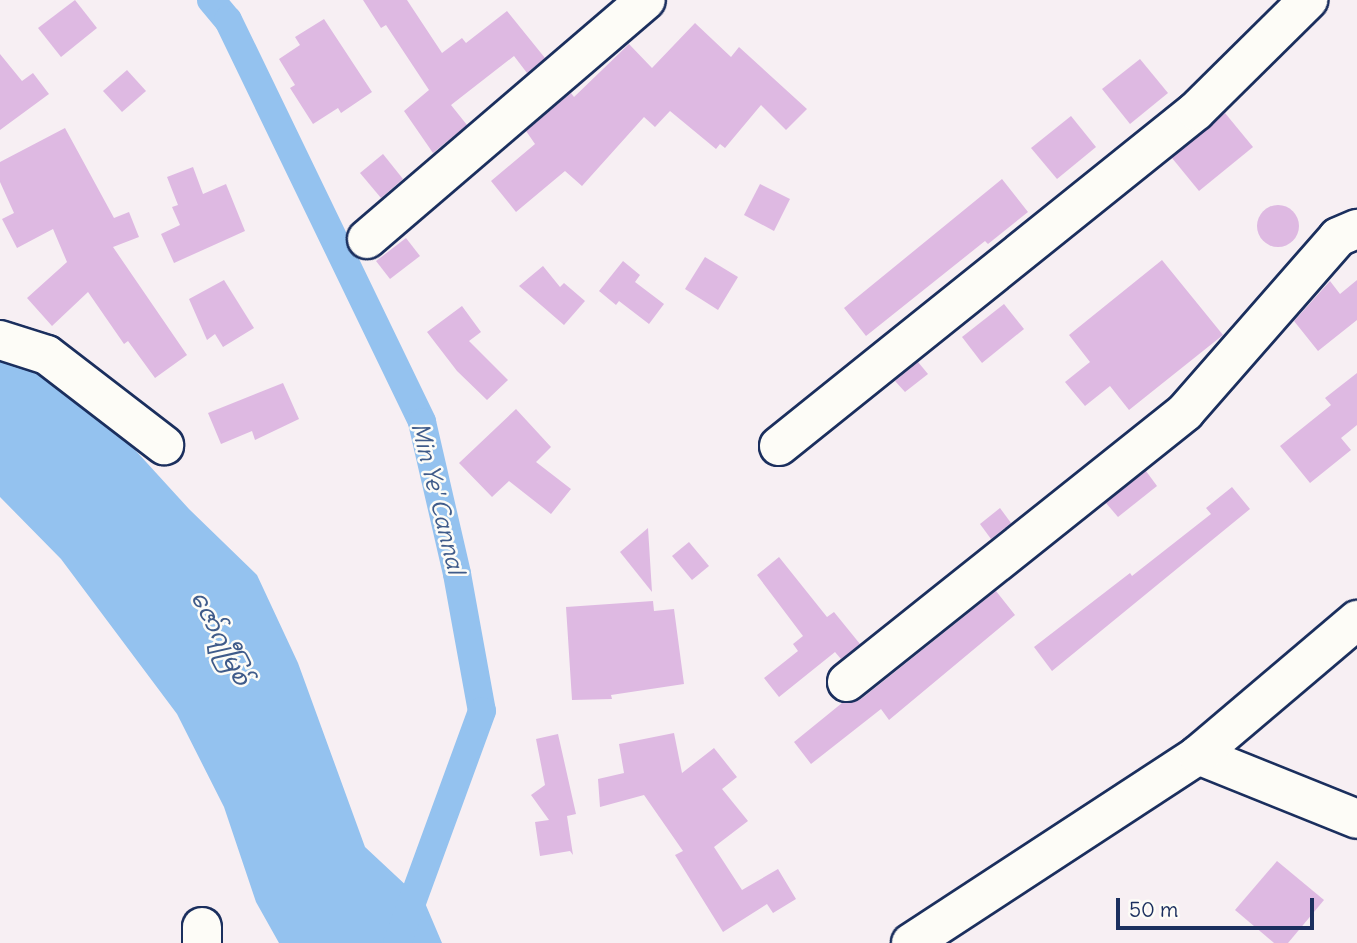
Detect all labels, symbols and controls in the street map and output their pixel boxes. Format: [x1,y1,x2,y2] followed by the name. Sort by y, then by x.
[405,419,471,577] water label: Min Ye' Cannal
[185,586,257,690] water label: ဇော်ဂျီမြစ်
[1119,884,1317,928] scale bar
[1129,896,1178,923] text: 50 m

